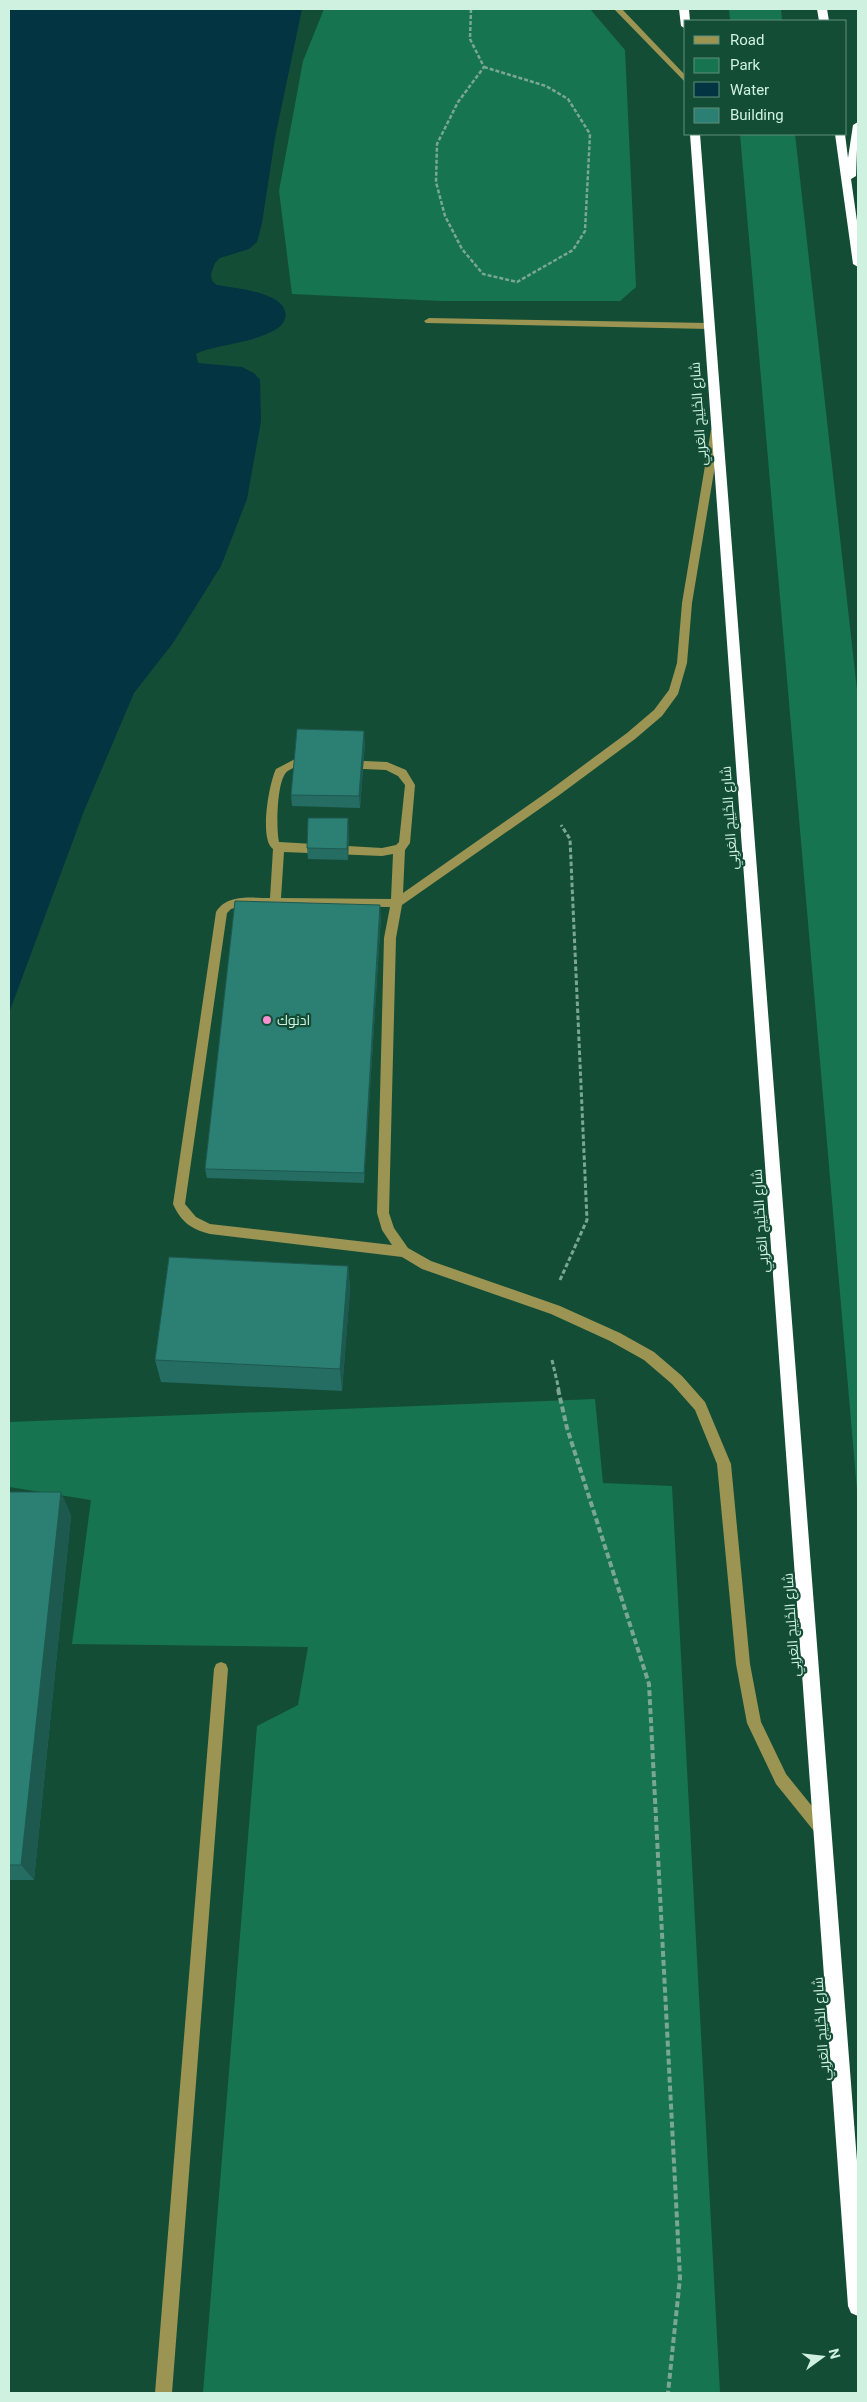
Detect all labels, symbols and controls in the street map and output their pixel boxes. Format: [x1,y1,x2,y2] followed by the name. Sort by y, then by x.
[684,20,847,135] legend
[730,31,764,49] text: Road
[730,56,761,74] text: Park
[730,81,769,99] text: Water
[730,106,784,124] text: Building
[686,361,714,467] street label: شارع الخَلِيج العَربِي
[717,765,745,871] street label: شارع الخَلِيج العَربِي
[277,1012,310,1028] place label: ادنوك
[261,1014,273,1026] marker: ادنوك
[748,1168,776,1274] street label: شارع الخَلِيج العَربِي
[779,1572,807,1678] street label: شارع الخَلِيج العَربِي
[809,1976,837,2082] street label: شارع الخَلِيج العَربِي
[797,2332,847,2382] north arrow
[826,2347,844,2360] text: N

